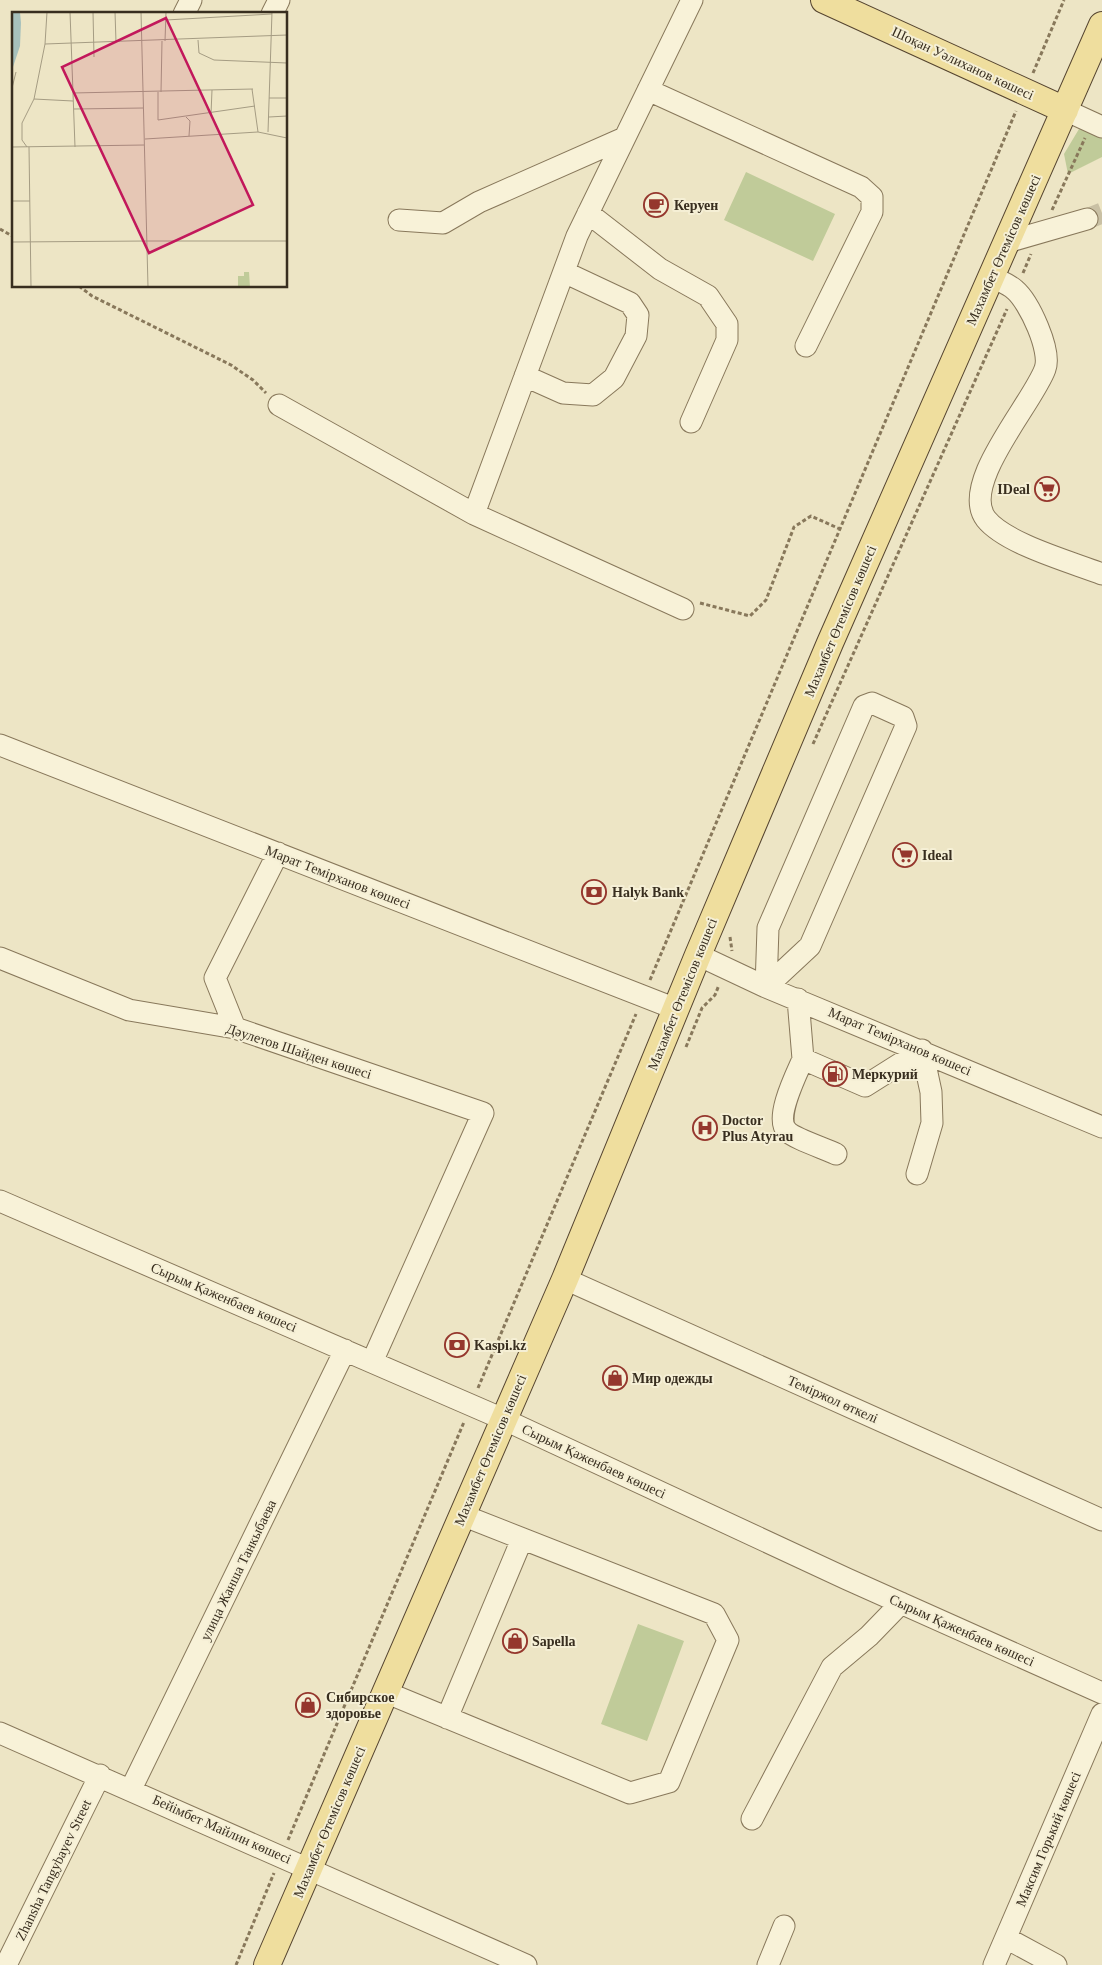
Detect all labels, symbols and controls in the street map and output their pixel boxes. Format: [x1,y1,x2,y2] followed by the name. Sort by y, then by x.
[12,12,288,288] inset map
[890,24,1036,103] street label: Шоқан Уәлиханов көшесі
[963,173,1044,328] street label: Махамбет Өтемісов көшесі
[643,192,669,218] cafe icon: Керуен
[674,198,718,213] place label: Керуен
[1034,476,1060,502] supermarket icon: IDeal
[997,482,1030,497] place label: IDeal
[802,543,879,699] street label: Махамбет Өтемісов көшесі
[892,842,918,868] supermarket icon: Ideal
[263,843,412,912] street label: Марат Темірханов көшесі
[922,848,952,863] place label: Ideal
[581,879,607,905] bank icon: Halyk Bank
[612,885,684,900] place label: Halyk Bank
[645,916,720,1073] street label: Махамбет Өтемісов көшесі
[826,1004,974,1078] street label: Марат Темірханов көшесі
[224,1021,373,1082] street label: Дәулетов Шайден көшесі
[822,1061,848,1087] fuel station icon: Меркурий
[852,1067,918,1082] place label: Меркурий
[722,1113,793,1144] place label: Doctor Plus Atyrau
[692,1115,718,1141] hospital icon: Doctor Plus Atyrau
[149,1260,299,1335] street label: Сырым Қаженбаев көшесі
[444,1332,470,1358] bank icon: Kaspi.kz
[474,1338,527,1353] place label: Kaspi.kz
[602,1365,628,1391] shop icon: Мир одежды
[632,1371,713,1386] place label: Мир одежды
[452,1372,529,1528] street label: Махамбет Өтемісов көшесі
[785,1373,880,1426] street label: Теміржол өткелі
[519,1421,668,1502] street label: Сырым Қаженбаев көшесі
[198,1497,279,1643] street label: улица Жанша Танкыбаева
[887,1592,1037,1669] street label: Сырым Қаженбаев көшесі
[502,1628,528,1654] shop icon: Sapella
[532,1634,576,1649] place label: Sapella
[326,1690,394,1721] place label: Сибирское здоровье
[295,1692,321,1718] shop icon: Сибирское здоровье
[291,1744,368,1900] street label: Махамбет Өтемісов көшесі
[1013,1769,1084,1909] street label: Максим Горький көшесі
[150,1792,294,1867] street label: Бейімбет Майлин көшесі
[13,1797,94,1943] street label: Zhansha Tangybayev Street

